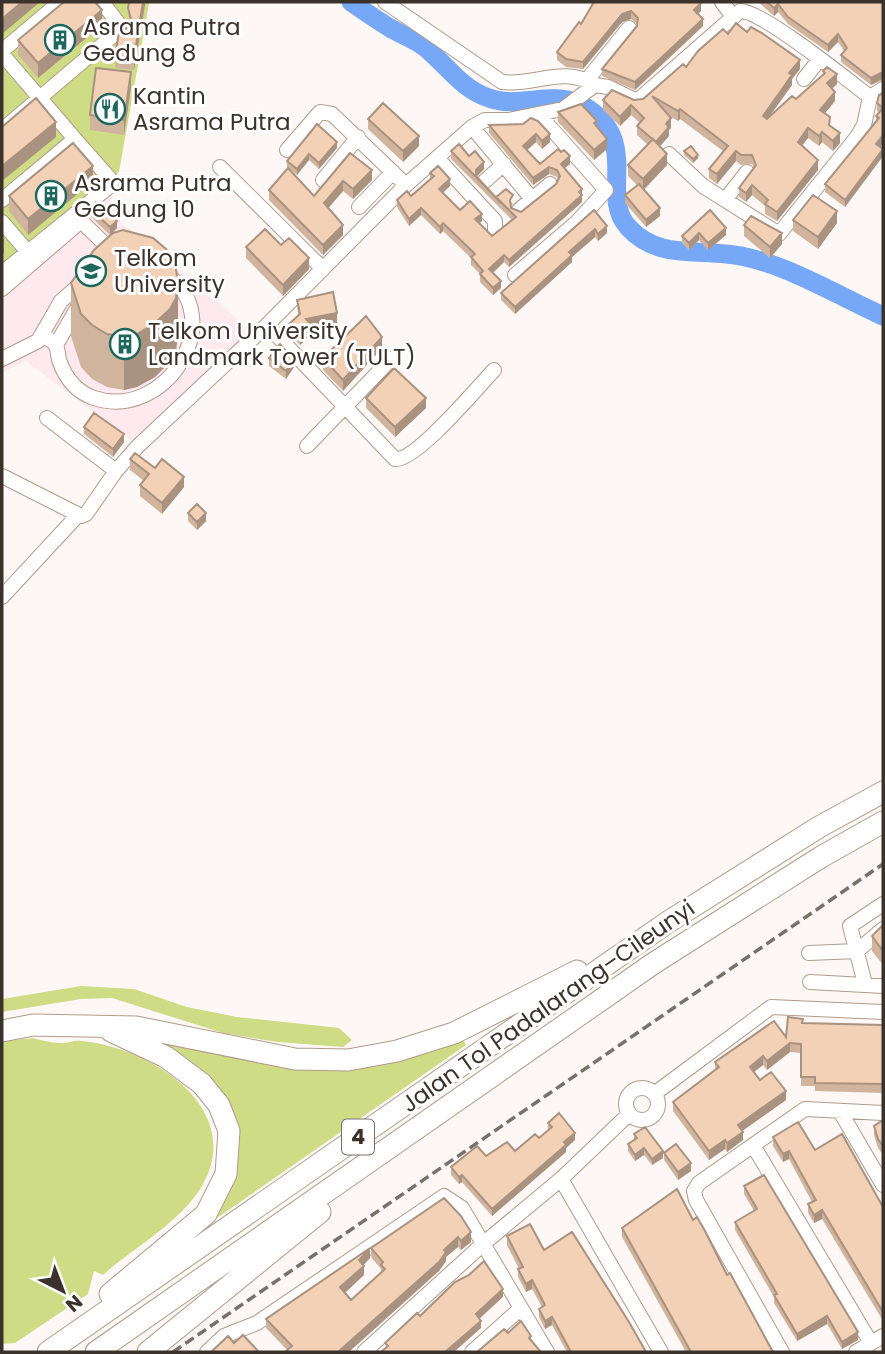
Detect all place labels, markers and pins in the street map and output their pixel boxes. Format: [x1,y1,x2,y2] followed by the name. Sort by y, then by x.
[83,11,241,69] place label: Asrama Putra Gedung 8
[43,23,77,57] building icon: Asrama Putra Gedung 8
[133,80,291,138] place label: Kantin Asrama Putra
[93,92,127,126] restaurant icon: Kantin Asrama Putra
[74,167,232,225] place label: Asrama Putra Gedung 10
[34,179,68,213] building icon: Asrama Putra Gedung 10
[114,242,225,300] place label: Telkom University
[74,254,108,288] school or university icon: Telkom University
[148,315,416,373] place label: Telkom University Landmark Tower (TULT)
[108,327,142,361] building icon: Telkom University Landmark Tower (TULT)

